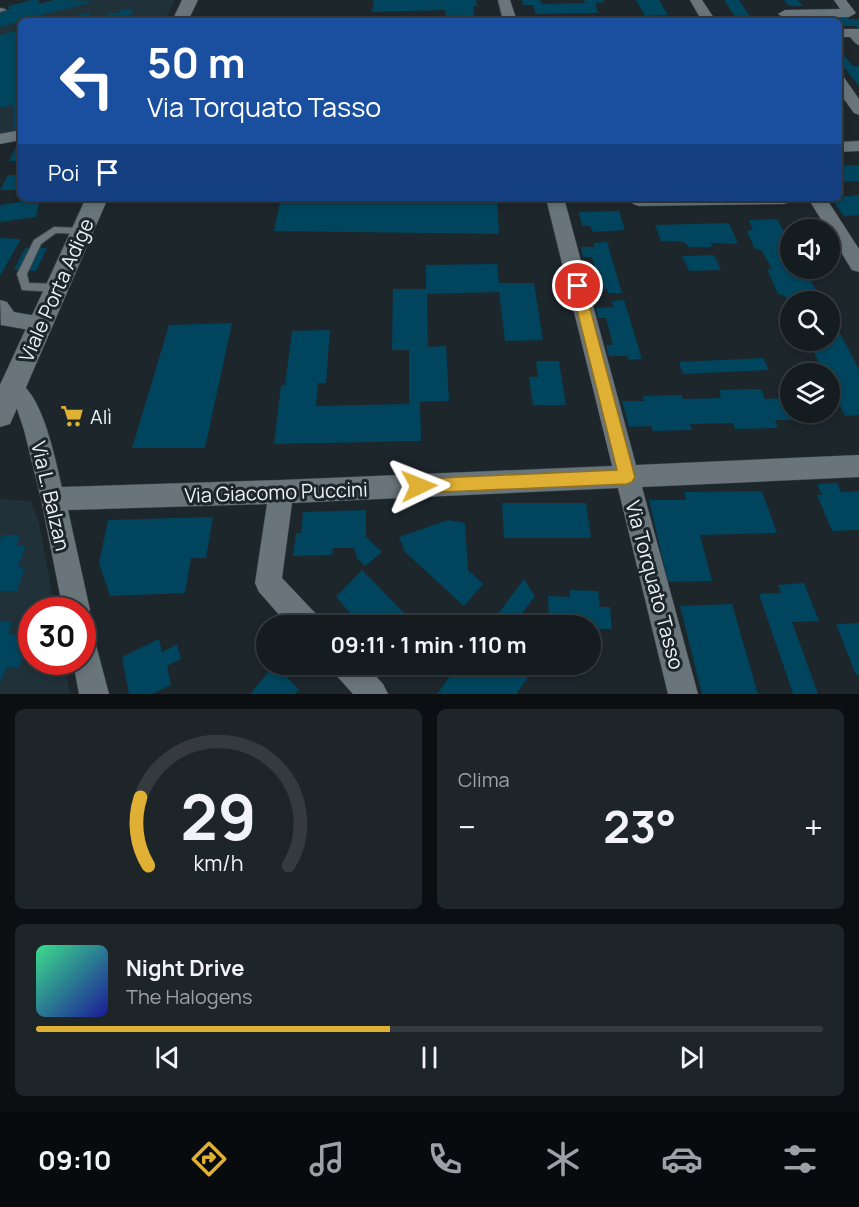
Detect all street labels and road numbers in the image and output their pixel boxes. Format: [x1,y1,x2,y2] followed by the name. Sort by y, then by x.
[12,214,100,366] street label: Viale Porta Adige
[25,439,77,553] street label: Via L. Balzan
[184,475,368,509] street label: Via Giacomo Puccini
[619,498,691,672] street label: Via Torquato Tasso

